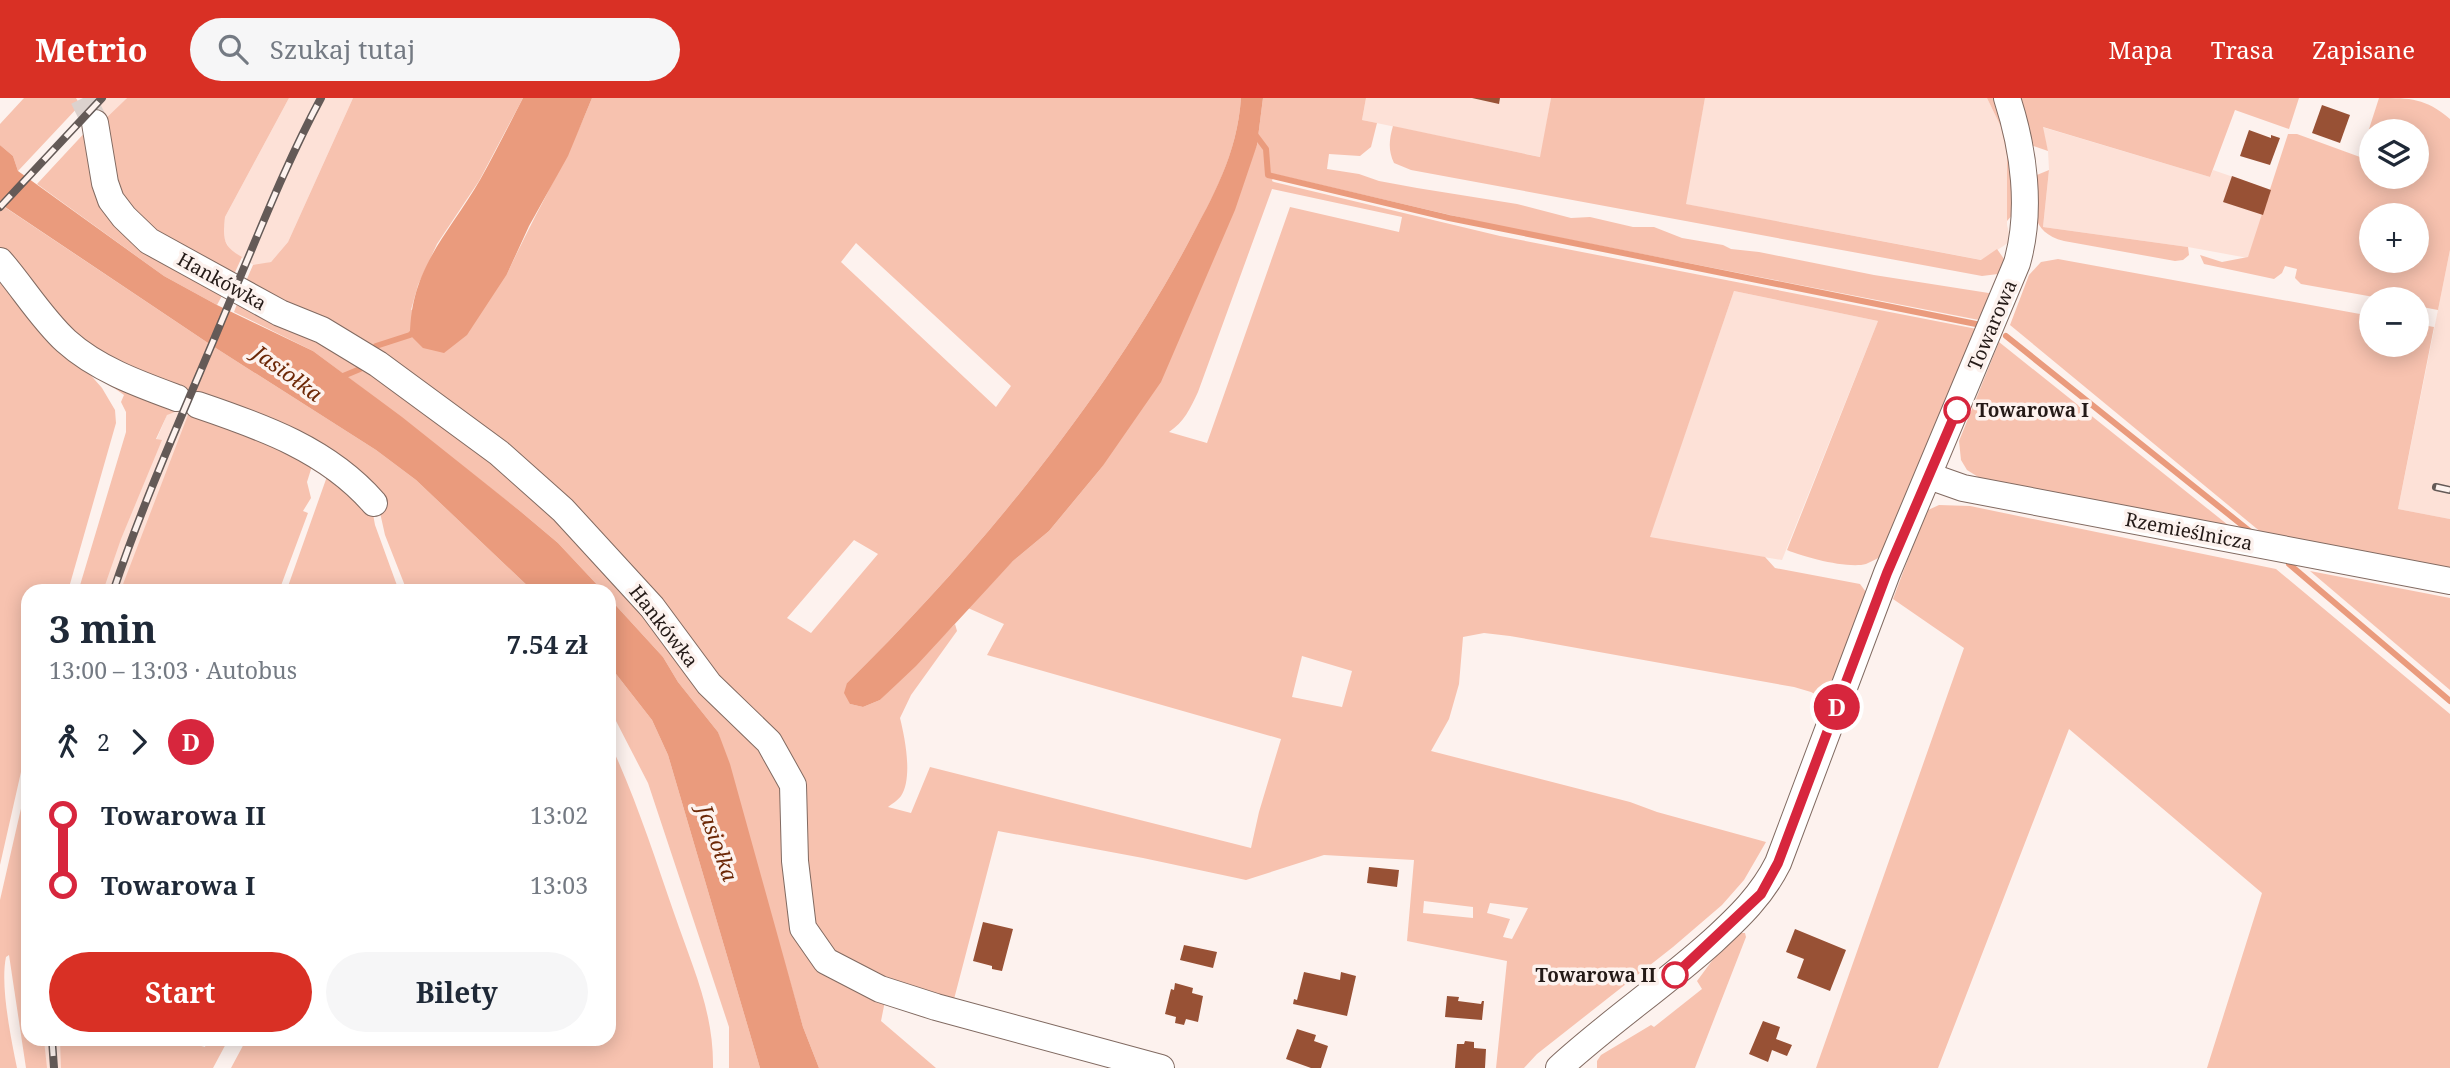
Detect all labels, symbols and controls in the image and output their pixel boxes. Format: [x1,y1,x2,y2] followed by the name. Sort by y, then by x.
[190,18,680,81] search box
[35,27,148,72] text: Metrio
[214,30,252,68] icon: search
[270,31,415,67] text: Szukaj tutaj
[2109,33,2173,66] text: Mapa
[2211,33,2274,66] text: Trasa
[2312,33,2415,66] text: Zapisane
[2359,119,2429,357] map controls
[2359,119,2429,189] button: layers
[2359,203,2429,273] button: +
[173,246,271,316] street label: Hankówka
[1961,276,2023,374] street label: Towarowa
[2359,287,2429,357] button: −
[245,336,329,408] water label: Jasiołka
[1944,397,1970,423] marker: Towarowa I
[1976,397,2089,423] place label: Towarowa I
[2123,506,2255,556] street label: Rzemieślnicza
[624,579,704,673] street label: Hankówka
[49,602,157,654] text: 3 min
[507,626,588,662] text: 7.54 zł
[49,654,297,686] text: 13:00 – 13:03 · Autobus
[1814,684,1860,730] line badge: D
[1828,690,1846,723] text: D
[49,723,87,761] icon: walk
[120,723,158,761] icon: forward
[182,725,200,758] text: D
[97,726,110,758] text: 2
[101,797,266,833] text: Towarowa II
[690,797,745,886] water label: Jasiołka
[530,799,588,831] text: 13:02
[101,867,255,903] text: Towarowa I
[530,869,588,901] text: 13:03
[49,952,312,1032] button: Start
[326,952,588,1032] button: Bilety
[1536,962,1656,988] place label: Towarowa II
[1662,962,1688,988] marker: Towarowa II

